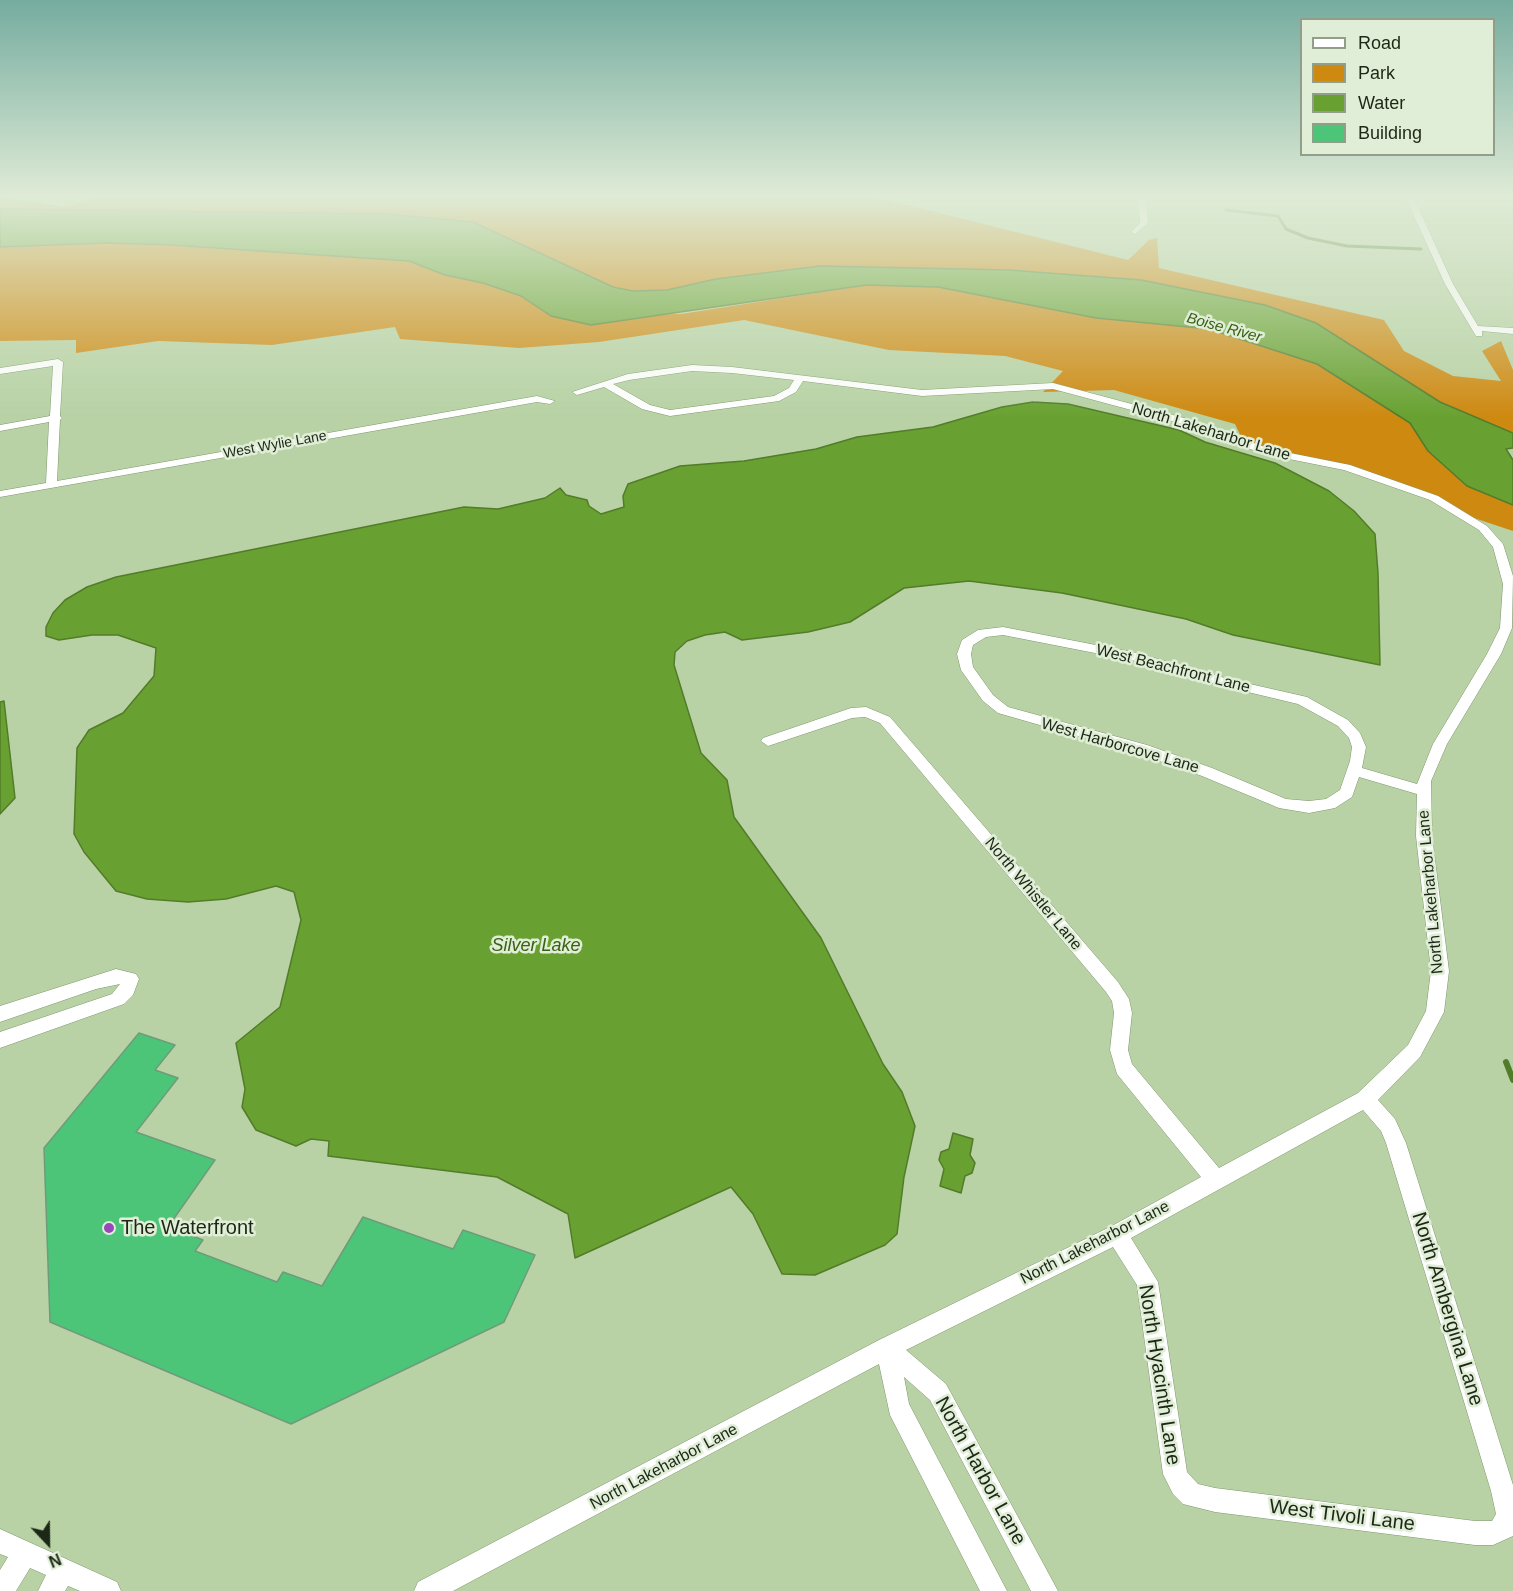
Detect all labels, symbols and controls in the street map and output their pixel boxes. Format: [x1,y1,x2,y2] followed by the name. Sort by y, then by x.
[1300,18,1495,156] legend
[1358,33,1401,53] text: Road
[1358,63,1395,83] text: Park
[1358,93,1405,113] text: Water
[1358,123,1422,143] text: Building
[1185,309,1263,347] water label: Boise River
[1130,399,1292,465] street label: North Lakeharbor Lane
[222,428,328,462] street label: West Wylie Lane
[1094,641,1252,697] street label: West Beachfront Lane
[1039,714,1201,778] street label: West Harborcove Lane
[1414,809,1448,975] street label: North Lakeharbor Lane
[980,834,1086,954] street label: North Whistler Lane
[491,935,581,957] water label: Silver Lake
[1017,1197,1173,1289] street label: North Lakeharbor Lane
[1406,1209,1488,1409] street label: North Ambergina Lane
[121,1216,254,1240] place label: The Waterfront
[102,1221,116,1235] marker: The Waterfront
[1133,1283,1185,1467] street label: North Hyacinth Lane
[929,1393,1031,1549] street label: North Harbor Lane
[587,1420,741,1514] street label: North Lakeharbor Lane
[1268,1495,1416,1537] street label: West Tivoli Lane
[18,1513,78,1573] north arrow
[46,1550,63,1570] text: N

